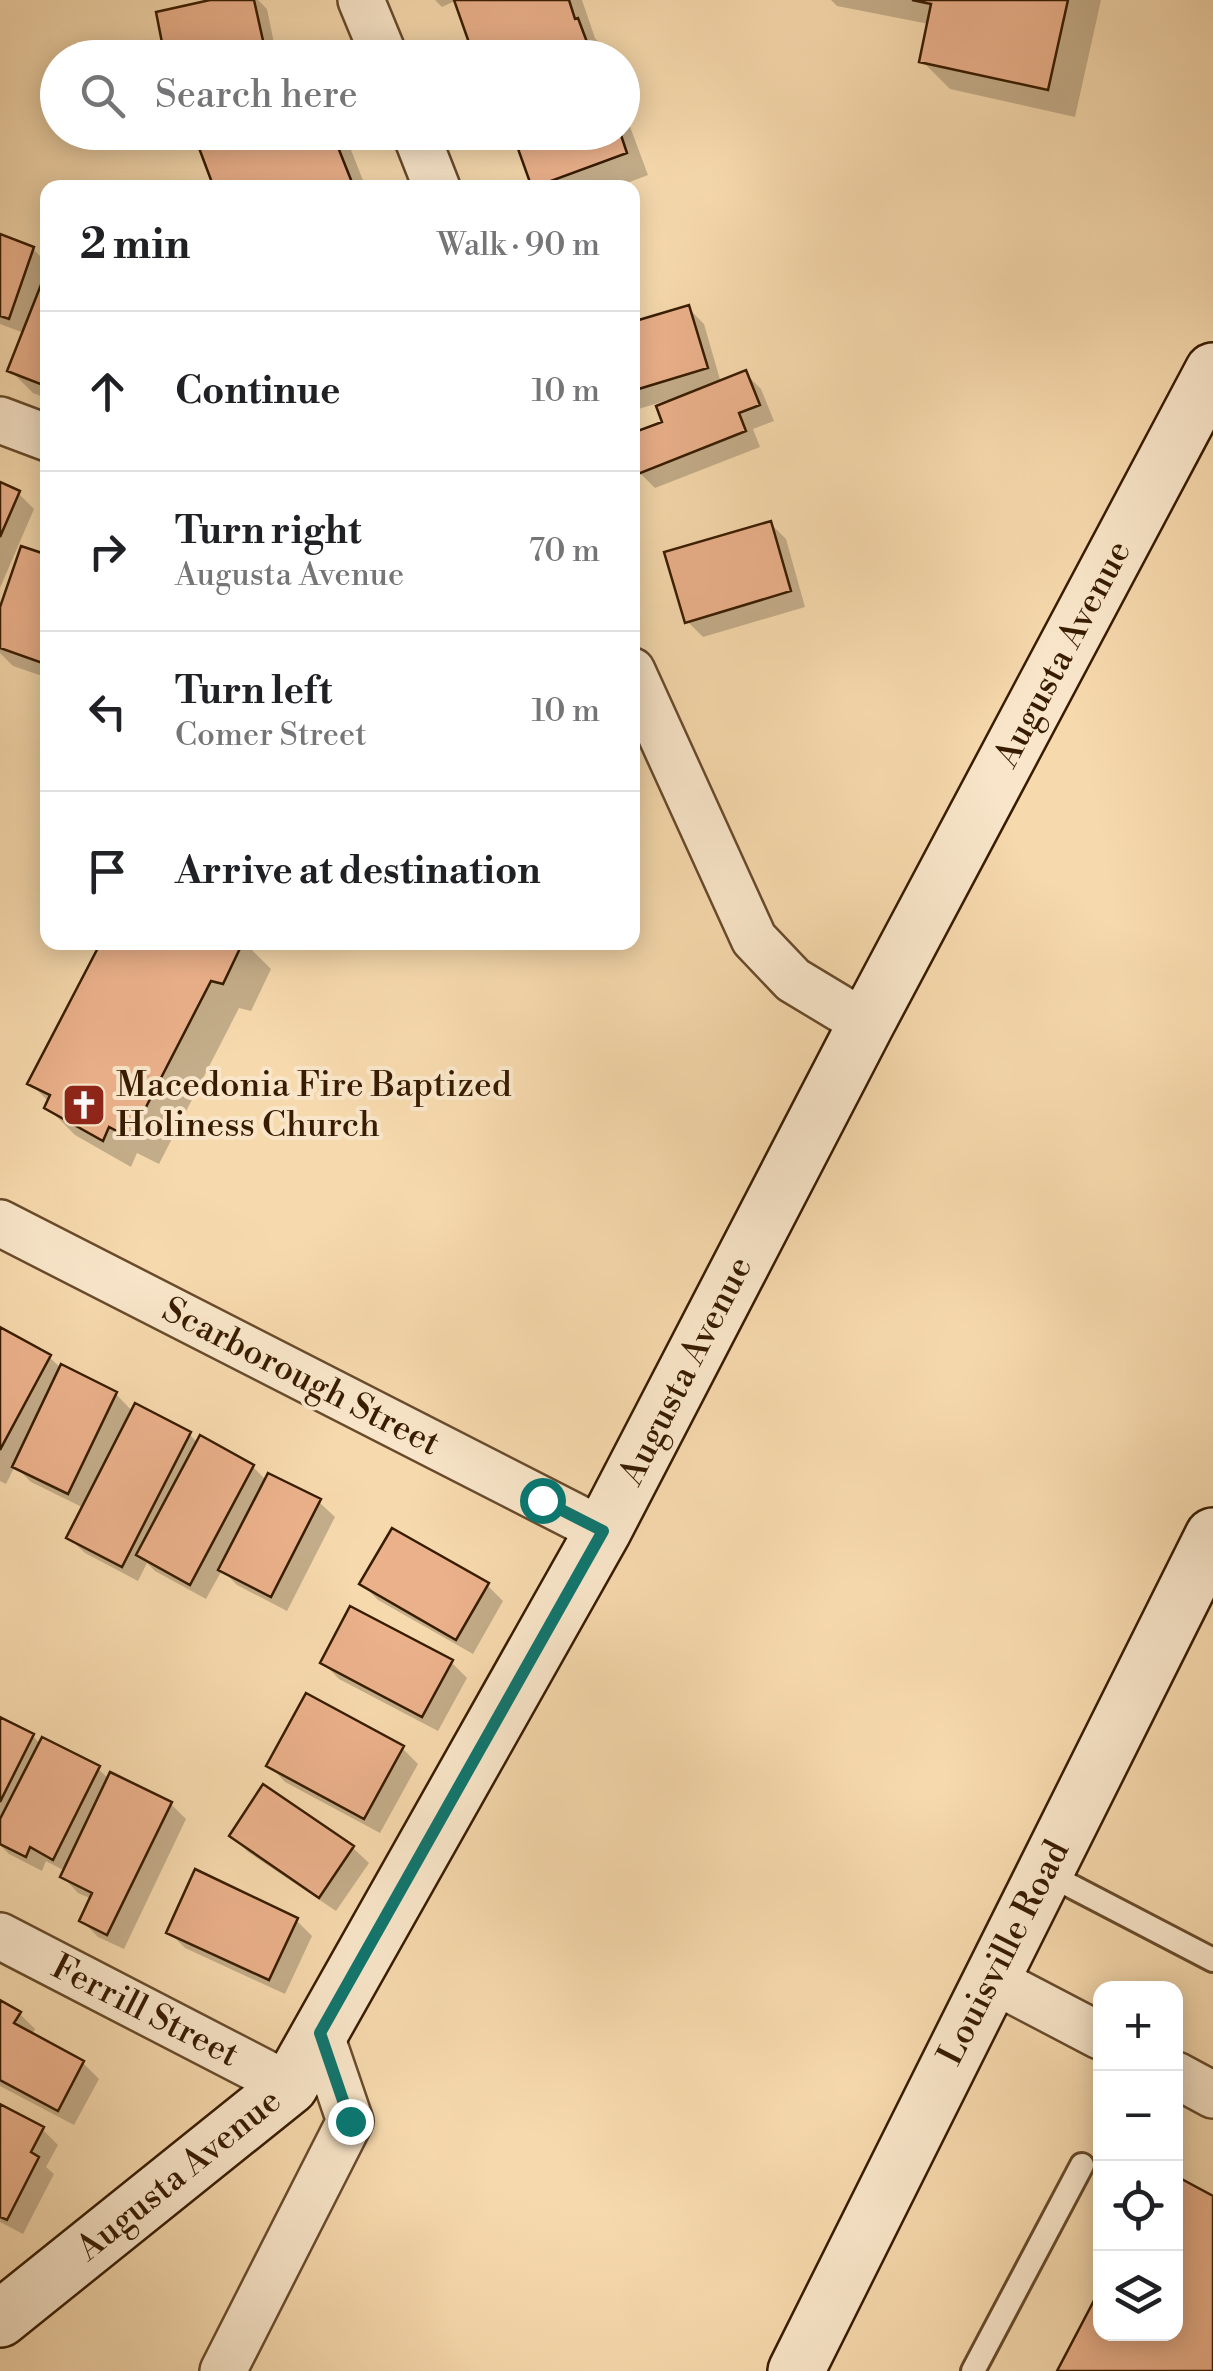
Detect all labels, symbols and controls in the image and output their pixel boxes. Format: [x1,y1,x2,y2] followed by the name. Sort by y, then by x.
[40,40,640,150] search box
[75,68,130,123] icon: search
[155,72,358,119] text: Search here
[80,219,190,272] text: 2 min
[437,225,600,265] text: Walk · 90 m
[80,364,135,419] icon: ahead
[175,368,340,415] text: Continue
[531,371,600,411] text: 10 m
[175,508,361,555] text: Turn right
[80,524,135,579] icon: right
[529,531,600,571] text: 70 m
[985,533,1141,776] street label: Augusta Avenue
[175,555,404,595] text: Augusta Avenue
[175,668,332,715] text: Turn left
[80,684,135,739] icon: left
[531,691,600,731] text: 10 m
[175,715,367,755] text: Comer Street
[80,844,135,899] icon: arrive
[175,848,541,895] text: Arrive at destination
[116,1064,512,1147] place label: Macedonia Fire Baptized Holiness Church
[61,1082,107,1128] church icon: Macedonia Fire Baptized Holiness Church
[610,1250,762,1493] street label: Augusta Avenue
[155,1288,447,1466] street label: Scarborough Street
[520,1478,566,1524] route start
[929,1833,1079,2072] street label: Louisville Road
[44,1945,246,2077] street label: Ferrill Street
[1093,1981,1183,2341] map controls
[1093,1981,1183,2071] button: +
[1093,2071,1183,2161] button: −
[67,2079,290,2271] street label: Augusta Avenue
[328,2099,374,2145] route end
[1093,2161,1183,2251] button: locate
[1093,2251,1183,2341] button: layers

